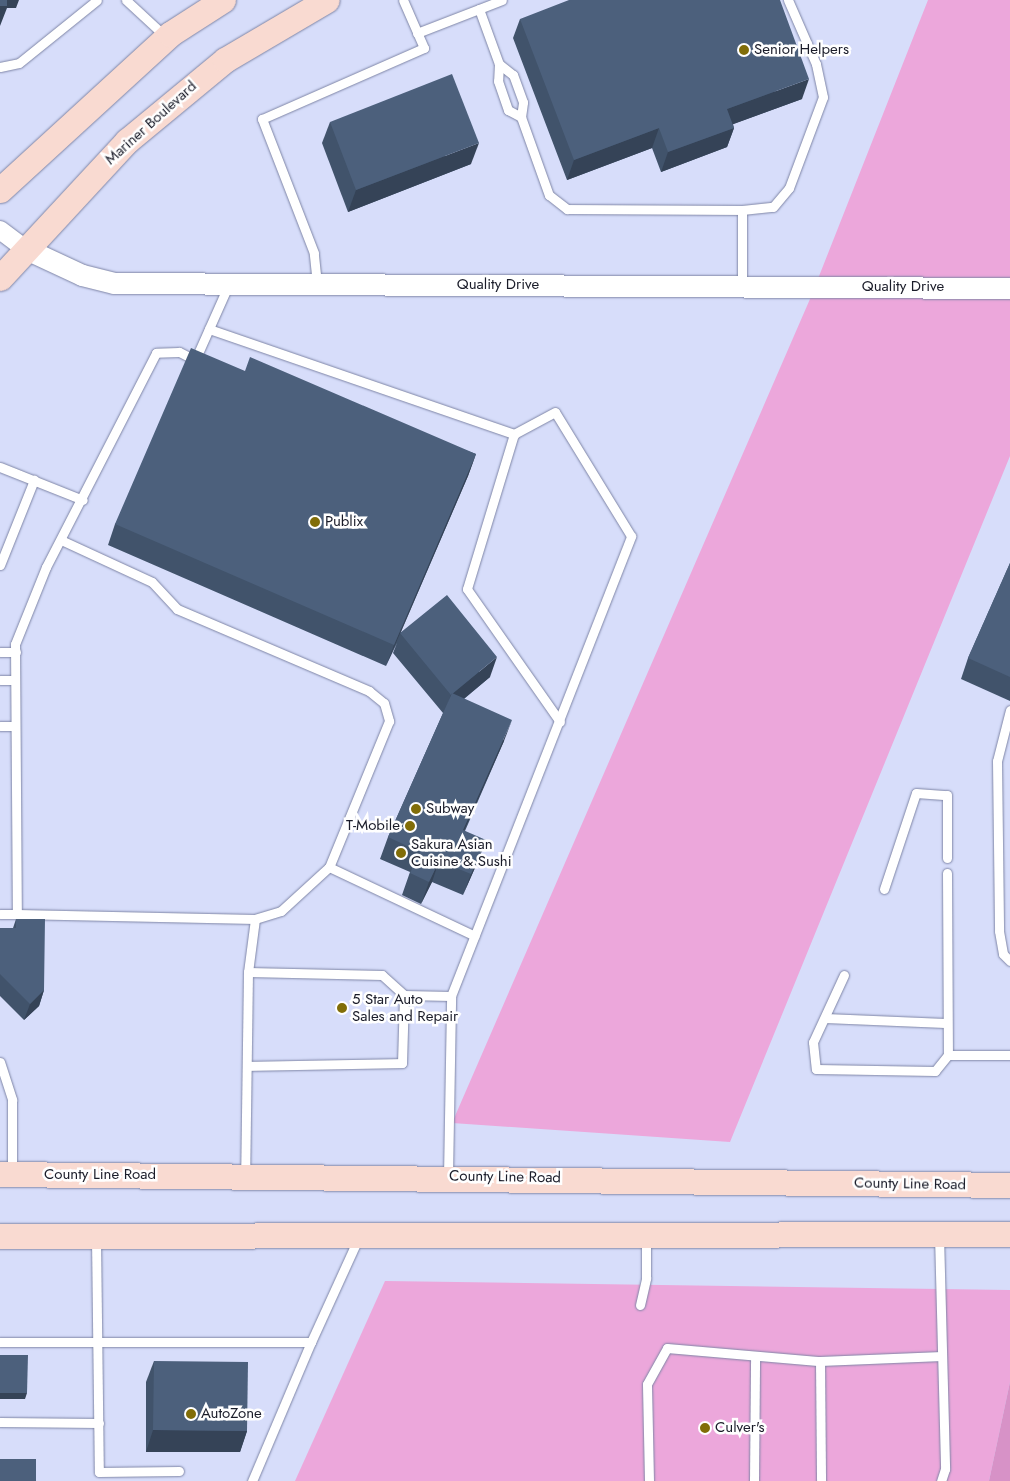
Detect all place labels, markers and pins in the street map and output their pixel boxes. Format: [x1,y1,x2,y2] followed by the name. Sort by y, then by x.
[754,41,849,59] place label: Senior Helpers
[738,44,750,56] marker: Senior Helpers
[325,513,363,531] place label: Publix
[309,516,321,528] marker: Publix
[426,800,474,818] place label: Subway
[410,803,422,815] marker: Subway
[346,817,400,835] place label: T-Mobile
[404,820,416,832] marker: T-Mobile
[411,835,512,870] place label: Sakura Asian Cuisine & Sushi
[395,847,407,859] marker: Sakura Asian Cuisine & Sushi
[352,990,458,1025] place label: 5 Star Auto Sales and Repair
[336,1002,348,1014] marker: 5 Star Auto Sales and Repair
[201,1405,262,1423] place label: AutoZone
[185,1408,197,1420] marker: AutoZone
[715,1419,765,1437] place label: Culver's
[699,1422,711,1434] marker: Culver's

